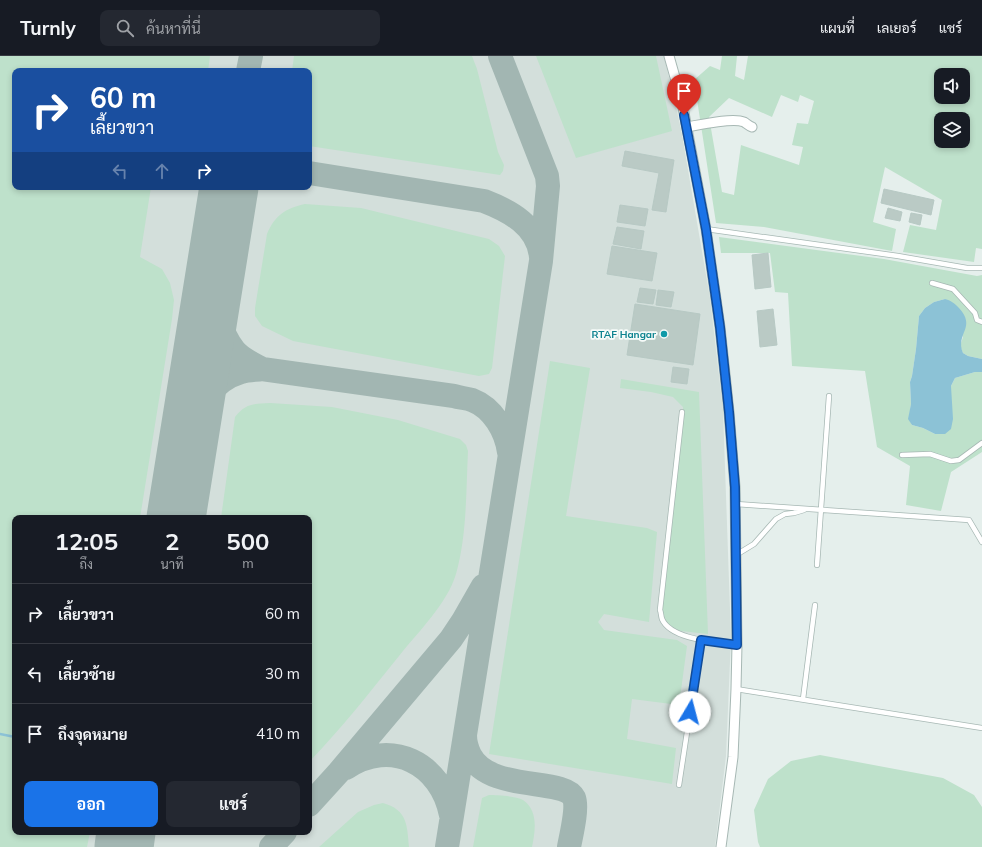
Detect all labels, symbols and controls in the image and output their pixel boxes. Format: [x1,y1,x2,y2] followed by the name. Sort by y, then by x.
[100,10,380,46] search box
[20,16,76,40] text: Turnly
[114,17,136,39] icon: search
[146,19,201,38] text: ค้นหาที่นี่
[820,19,855,37] text: แผนที่
[877,19,917,37] text: เลเยอร์
[939,19,962,37] text: แชร์
[934,68,970,148] map controls
[934,68,970,104] button: sound
[667,74,701,115] pin
[90,80,156,115] text: 60 m
[673,80,695,102] icon: arrive
[24,84,76,136] icon: right
[934,112,970,148] button: layers
[90,116,154,139] text: เลี้ยวขวา
[109,160,131,182] icon: left
[151,160,173,182] icon: ahead
[193,160,215,182] icon: right
[591,328,656,341] place label: RTAF Hangar
[659,329,669,339] marker: RTAF Hangar
[55,526,118,556] text: 12:05
[165,526,179,556] text: 2
[226,526,269,556] text: 500
[242,555,254,571] text: m
[80,556,93,572] text: ถึง
[161,556,184,572] text: นาที
[24,603,46,625] icon: right
[265,604,300,623] text: 60 m
[58,605,114,624] text: เลี้ยวขวา
[24,663,46,685] icon: left
[265,664,300,683] text: 30 m
[58,665,115,684] text: เลี้ยวซ้าย
[669,691,711,733] position arrow
[24,723,46,745] icon: arrive
[256,724,300,743] text: 410 m
[58,725,128,744] text: ถึงจุดหมาย
[24,781,158,827] button: ออก
[166,781,300,827] button: แชร์

